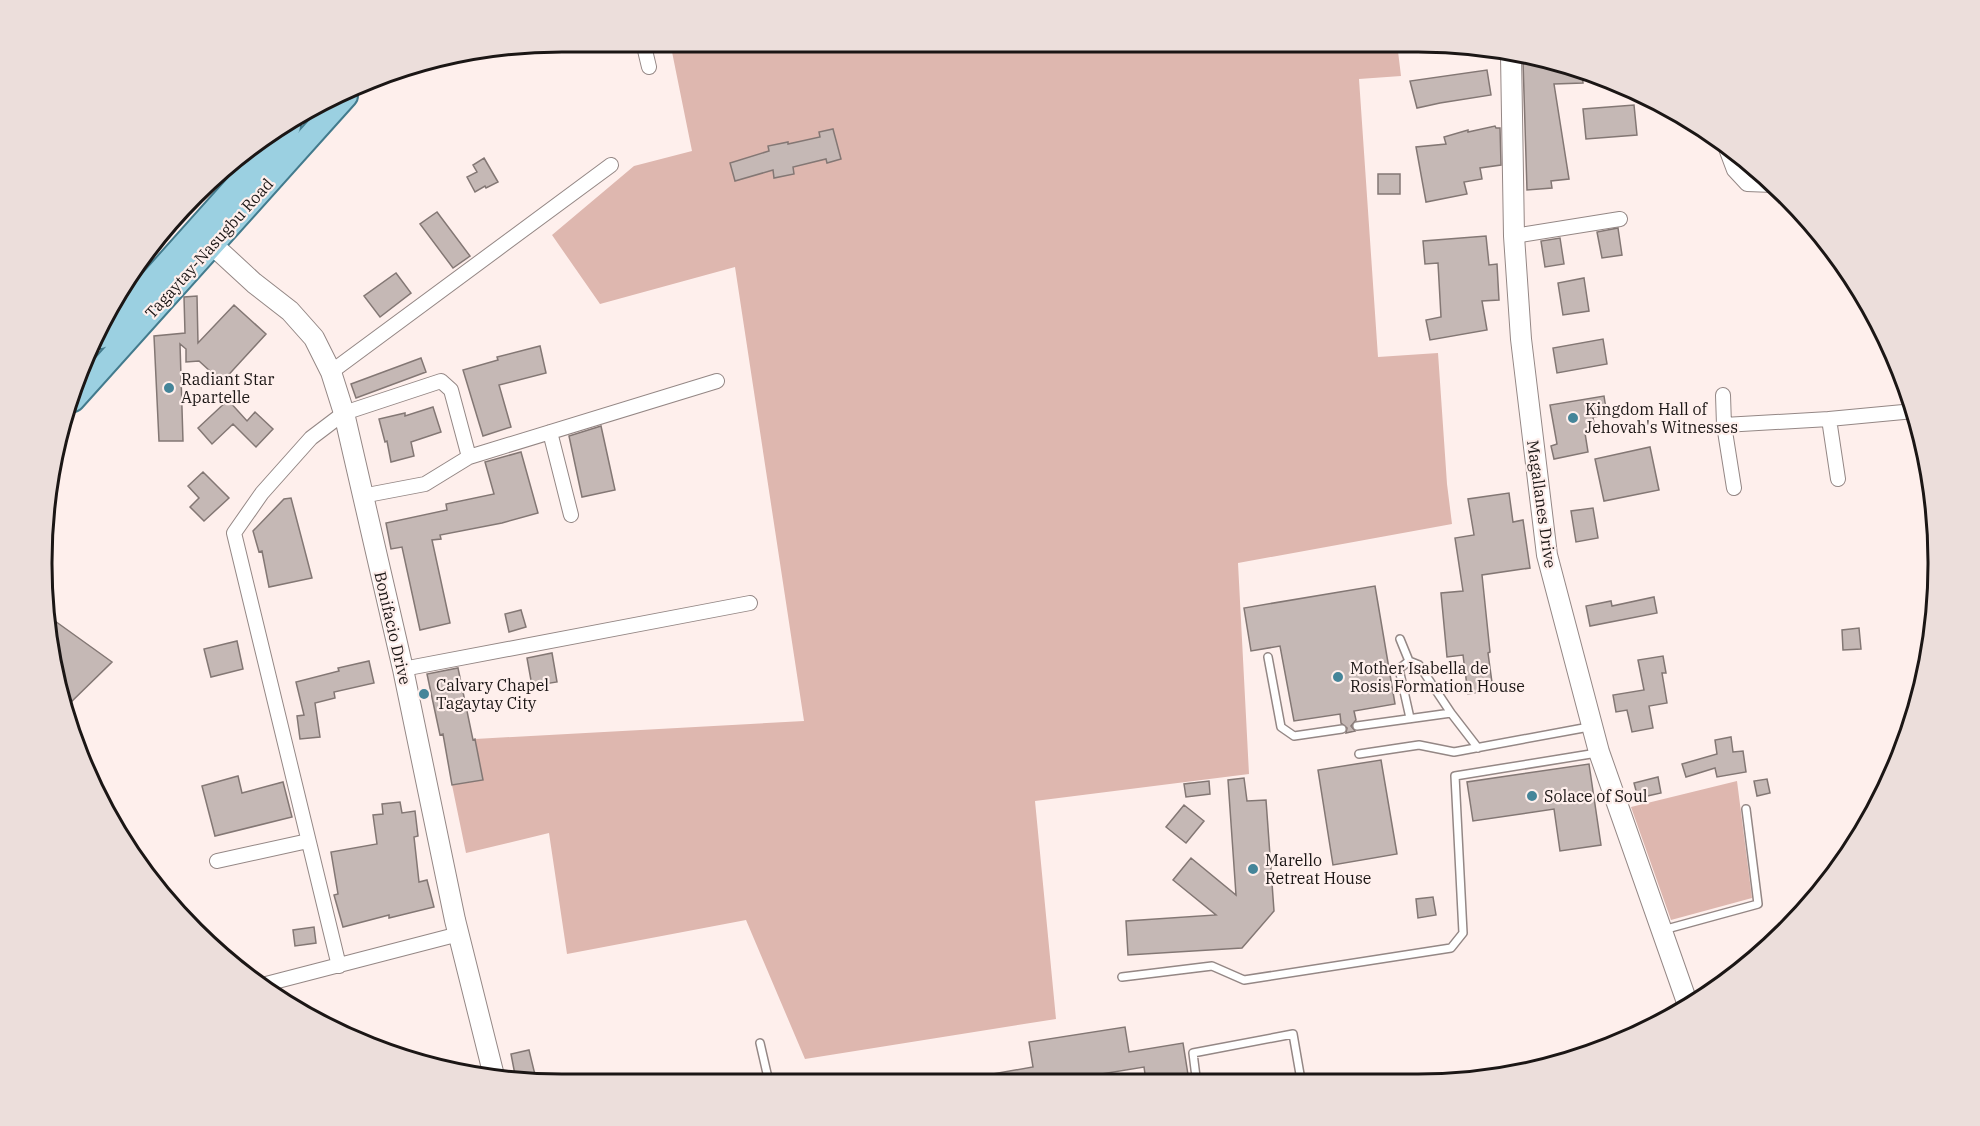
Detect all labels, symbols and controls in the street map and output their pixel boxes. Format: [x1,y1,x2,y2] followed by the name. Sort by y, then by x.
[141,173,277,322] street label: Tagaytay-Nasugbu Road
[181,369,274,407] place label: Radiant Star Apartelle
[162,381,176,395] marker: Radiant Star Apartelle
[1585,399,1738,437] place label: Kingdom Hall of Jehovah's Witnesses
[1566,411,1580,425] marker: Kingdom Hall of Jehovah's Witnesses
[1523,439,1561,569] street label: Magallanes Drive
[370,569,416,687] street label: Bonifacio Drive
[1350,658,1525,696] place label: Mother Isabella de Rosis Formation House
[1331,670,1345,684] marker: Mother Isabella de Rosis Formation House
[436,675,549,713] place label: Calvary Chapel Tagaytay City
[417,687,431,701] marker: Calvary Chapel Tagaytay City
[1544,786,1648,806] place label: Solace of Soul
[1525,789,1539,803] marker: Solace of Soul
[1265,850,1371,888] place label: Marello Retreat House
[1246,862,1260,876] marker: Marello Retreat House

